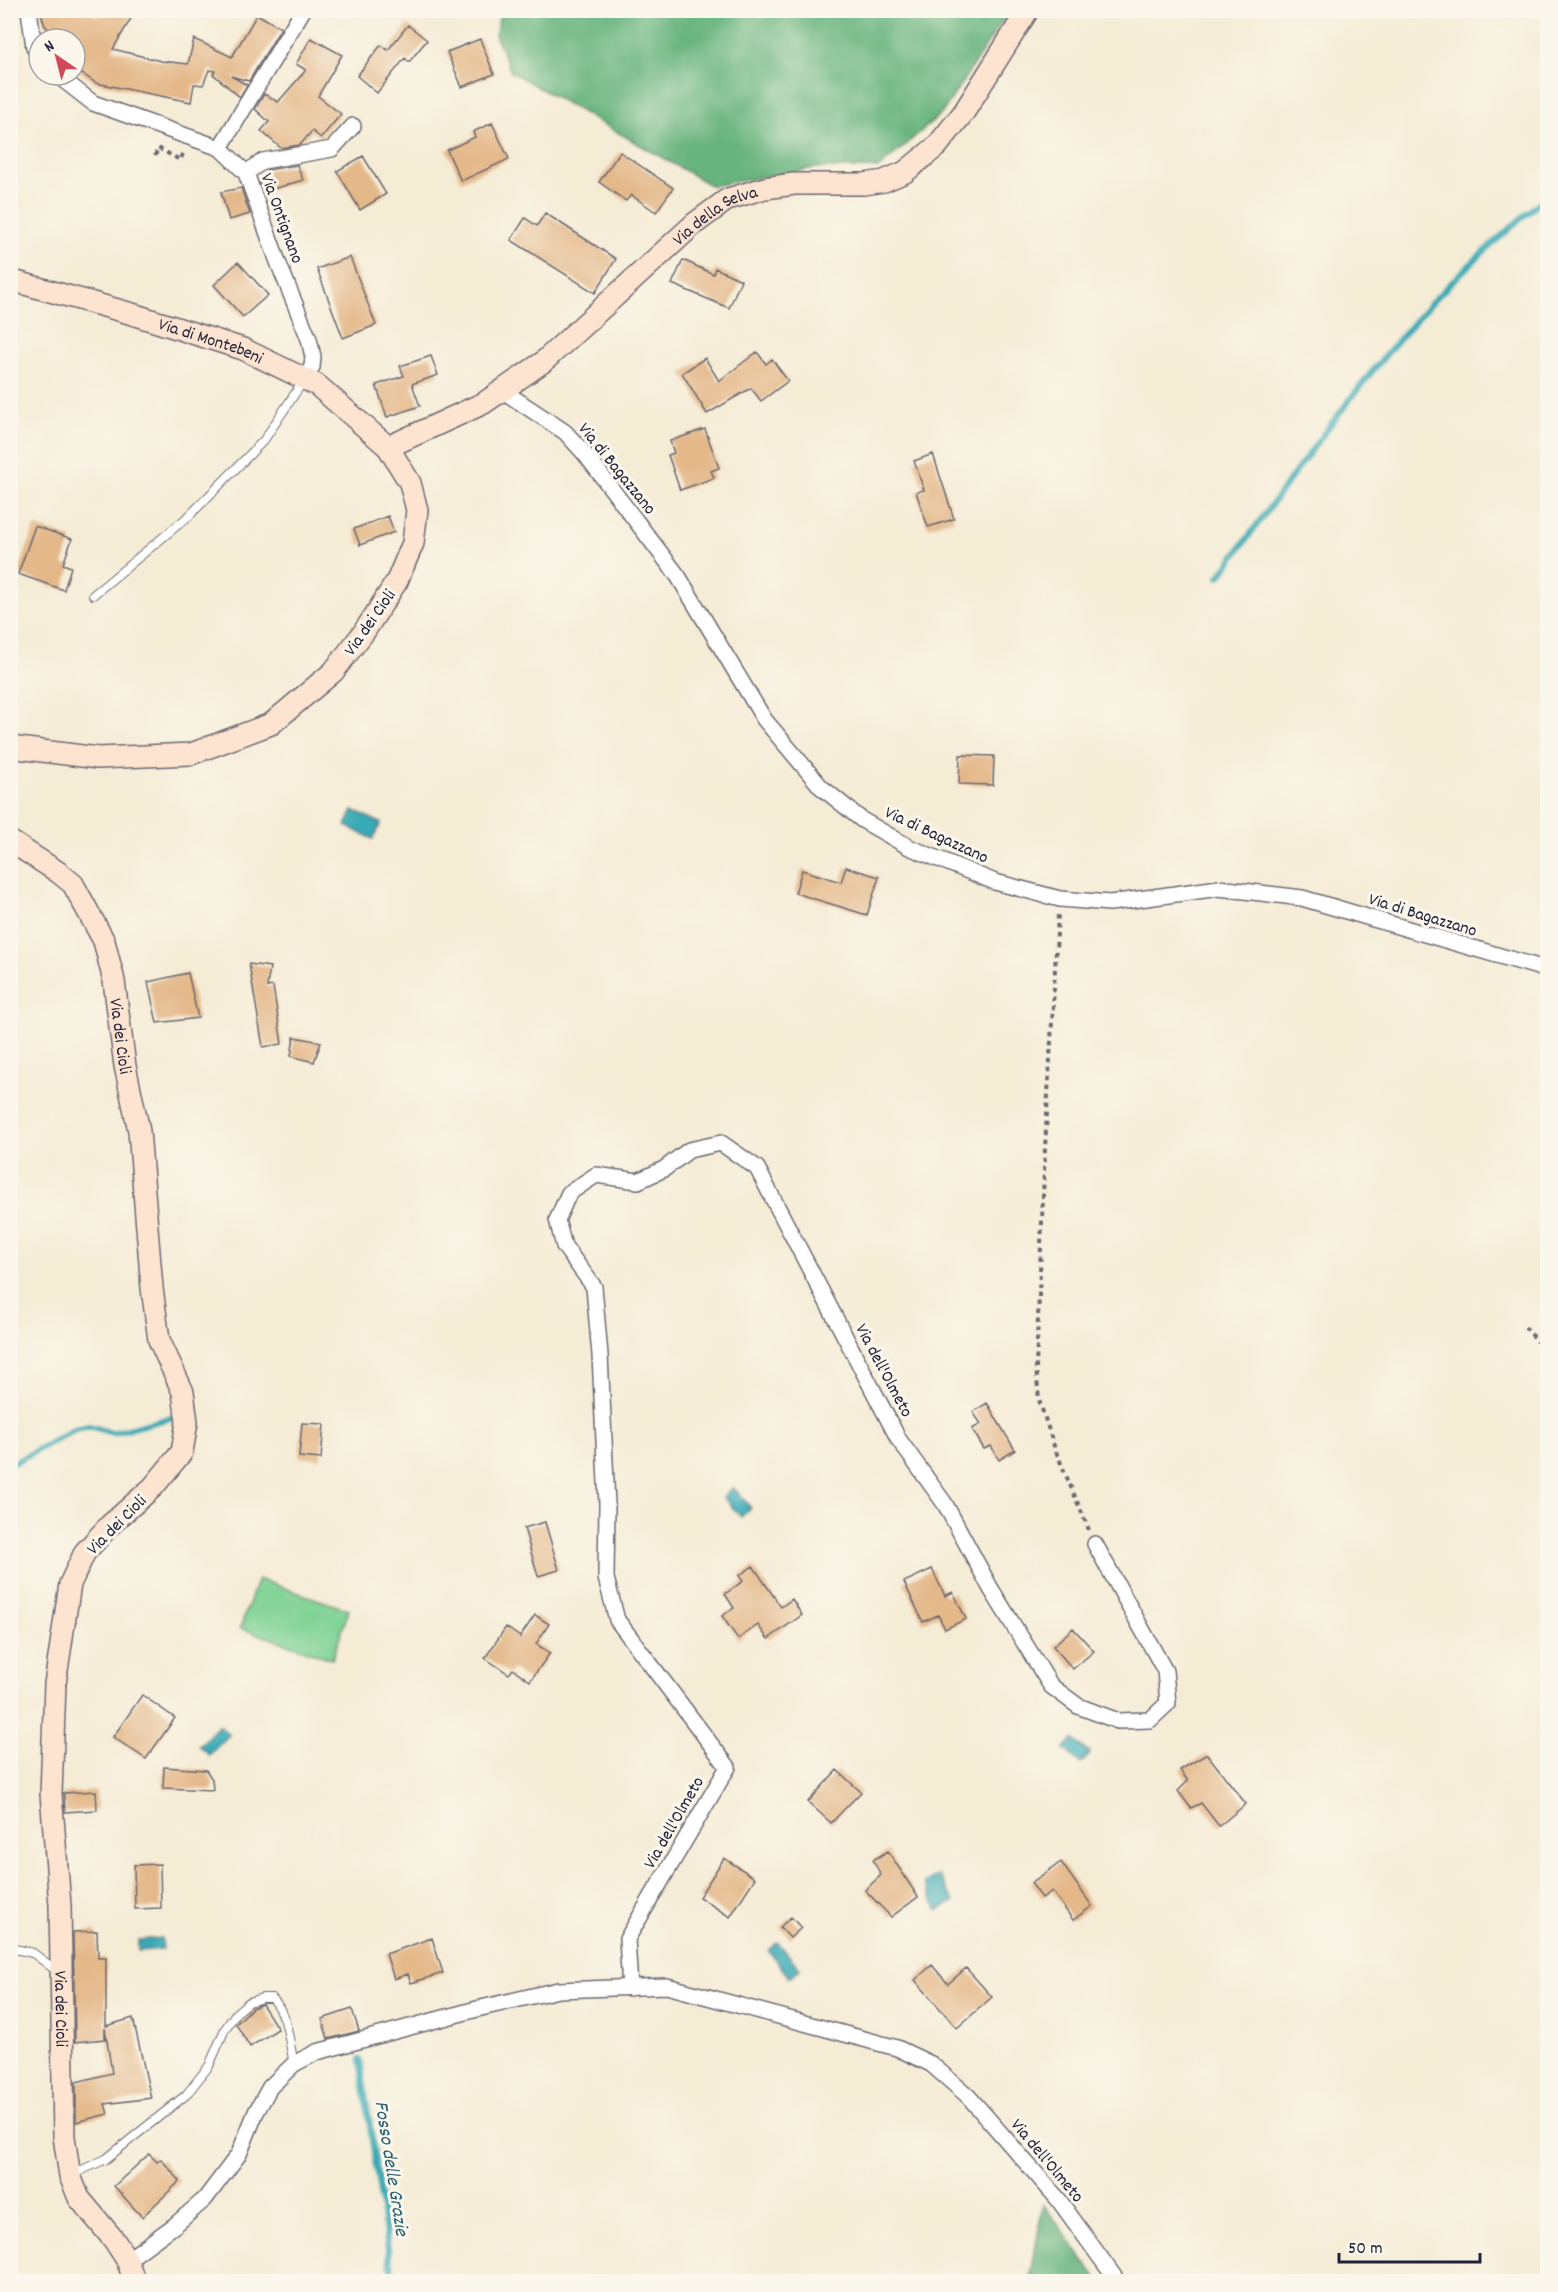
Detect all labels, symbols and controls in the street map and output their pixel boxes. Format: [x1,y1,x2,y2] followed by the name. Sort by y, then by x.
[27,27,87,87] north arrow
[40,35,60,58] text: N
[253,170,308,267] street label: Via Ontignano
[668,181,761,253] street label: Via della Selva
[155,313,267,372] street label: Via di Montebeni
[571,418,661,521] street label: Via di Bagazzano
[339,585,403,662] street label: Via dei Cioli
[880,801,992,871] street label: Via di Bagazzano
[1365,888,1480,945] street label: Via di Bagazzano
[101,997,136,1077] street label: Via dei Cioli
[848,1320,918,1422] street label: Via dell'Olmeto
[82,1490,154,1562] street label: Via dei Cioli
[639,1773,712,1874] street label: Via dell'Olmeto
[46,1971,72,2047] street label: Via dei Cioli
[366,2099,415,2239] water label: Fosso delle Grazie
[1004,2114,1089,2209] street label: Via dell'Olmeto
[1339,2226,1480,2264] scale bar
[1348,2237,1383,2262] text: 50 m

